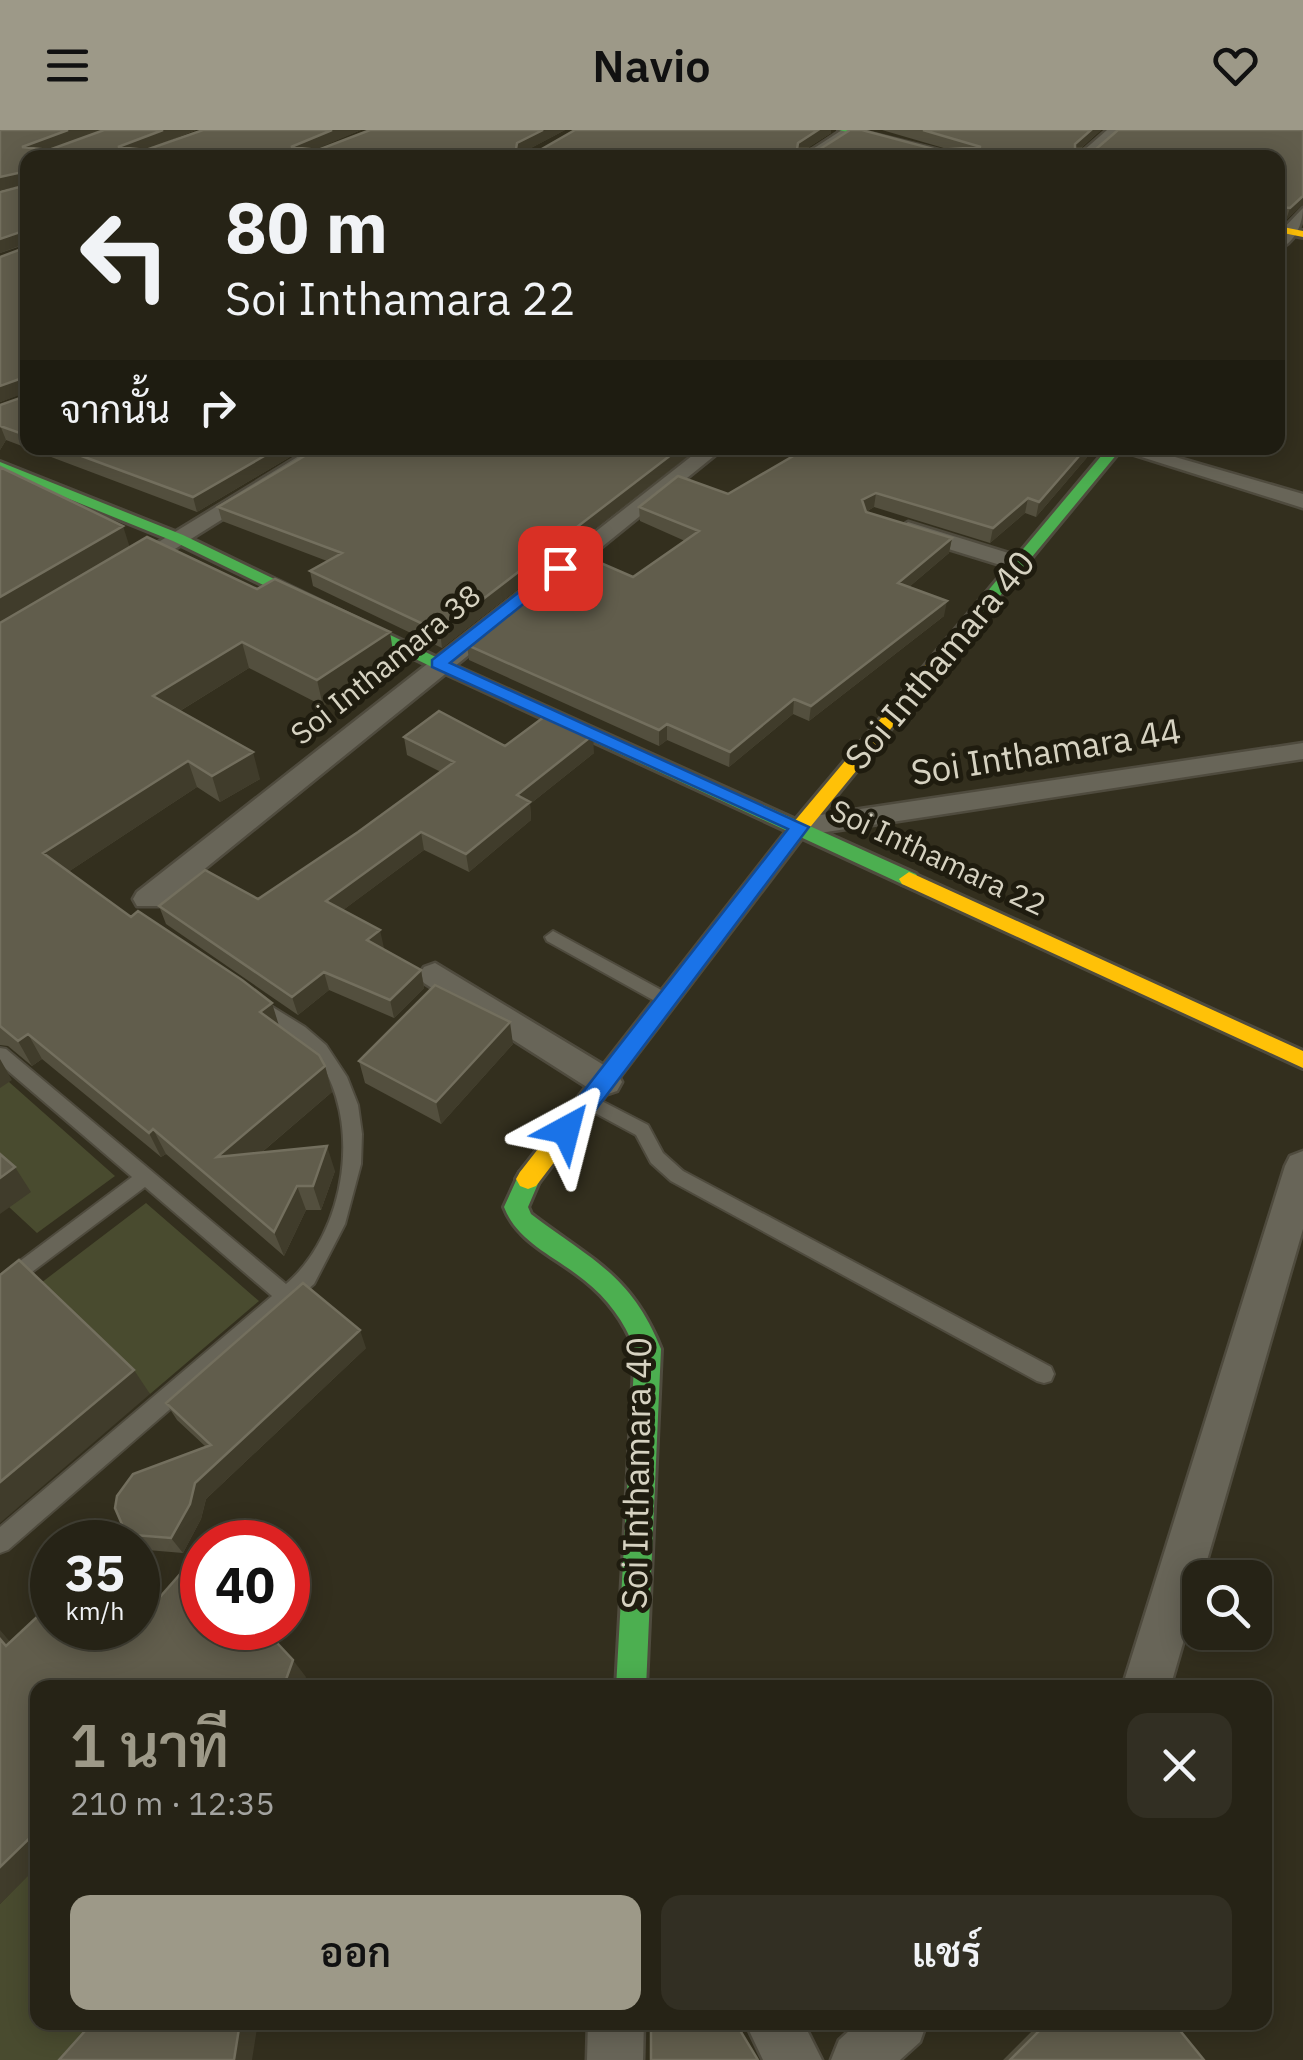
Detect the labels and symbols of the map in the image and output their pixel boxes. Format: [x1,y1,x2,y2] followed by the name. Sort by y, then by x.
[518,526,603,611] pin
[834,540,1044,779] street label: Soi Inthamara 40
[282,575,488,753] street label: Soi Inthamara 38
[908,707,1184,795] street label: Soi Inthamara 44
[825,790,1053,924] street label: Soi Inthamara 22
[514,1078,618,1182] position arrow
[611,1336,661,1610] street label: Soi Inthamara 40
[180,1520,310,1650] speed limit sign: 40

